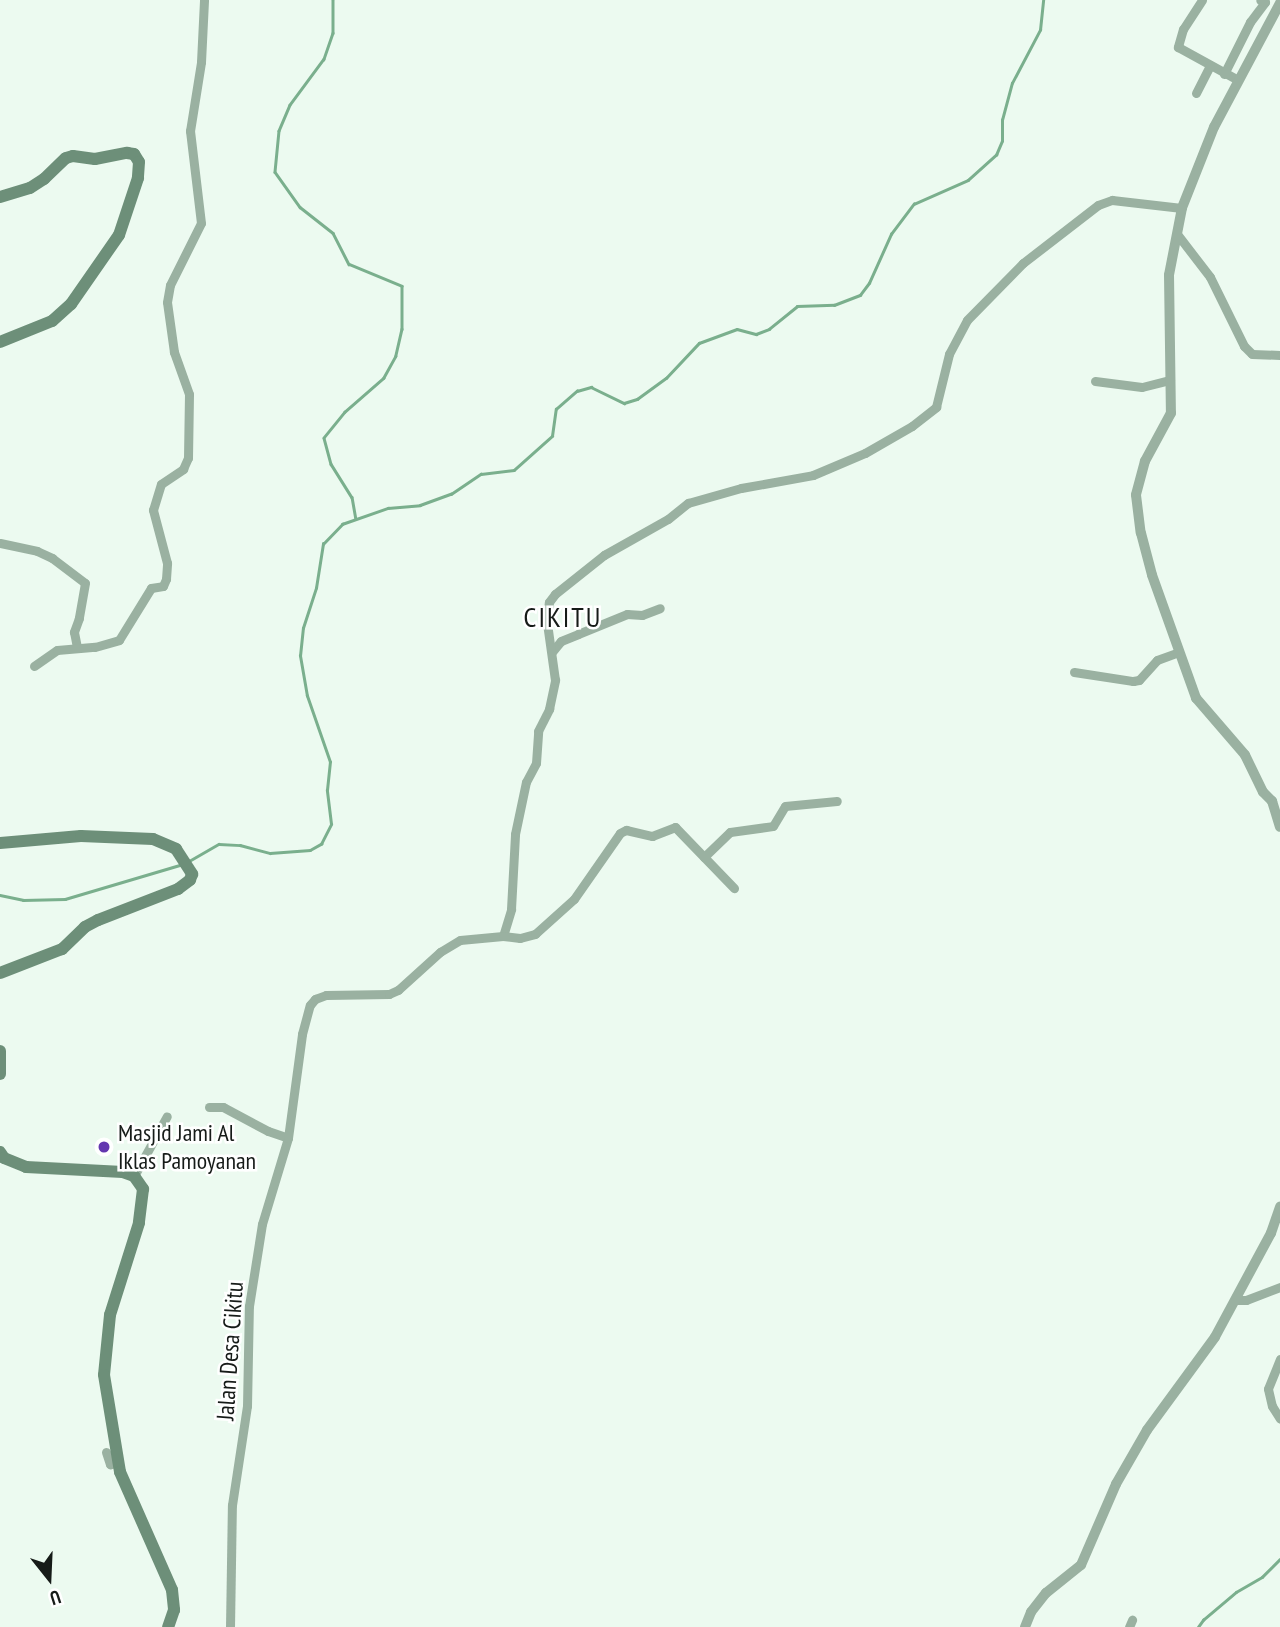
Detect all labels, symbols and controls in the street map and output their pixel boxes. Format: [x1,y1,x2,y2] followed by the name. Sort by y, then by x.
[524,600,602,634] district label: CIKITU
[118,1119,256,1175] place label: Masjid Jami Al Iklas Pamoyanan
[96,1139,112,1155] marker: Masjid Jami Al Iklas Pamoyanan
[211,1281,249,1421] street label: Jalan Desa Cikitu
[14,1543,84,1613] north arrow
[47,1585,64,1611] text: U

